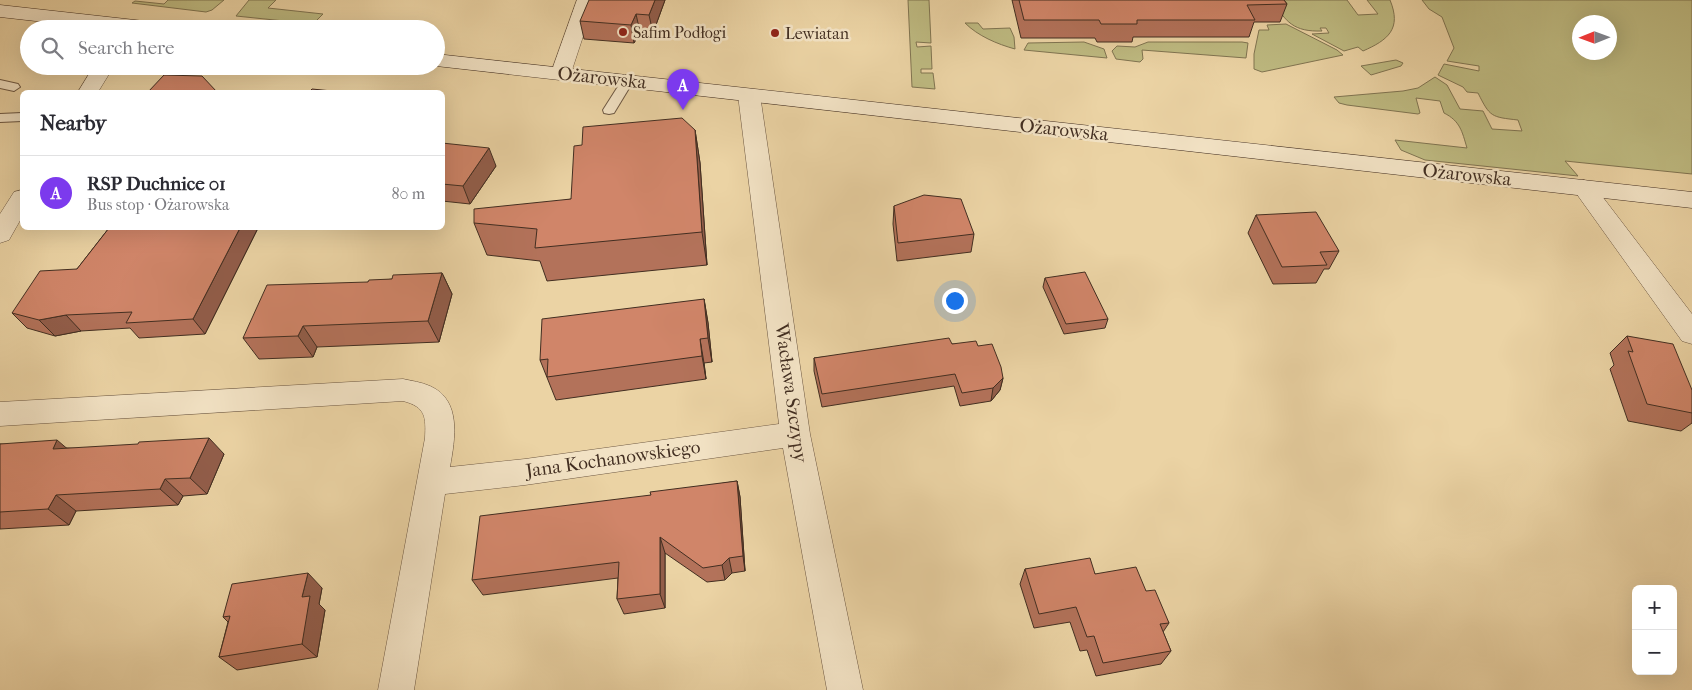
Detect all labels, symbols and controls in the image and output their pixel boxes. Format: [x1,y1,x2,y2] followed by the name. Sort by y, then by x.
[1572,15,1617,60] north arrow
[20,20,445,75] search box
[633,23,726,42] place label: Safim Podłogi
[785,24,850,43] place label: Lewiatan
[617,26,629,38] marker: Safim Podłogi
[769,27,781,39] marker: Lewiatan
[38,34,66,62] icon: search
[78,37,174,59] text: Search here
[557,62,648,94] street label: Ożarowska
[667,69,699,110] pin: A
[40,111,106,135] text: Nearby
[1019,114,1110,146] street label: Ożarowska
[1422,159,1513,191] street label: Ożarowska
[87,173,226,195] text: RSP Duchnice 01
[51,184,61,203] text: A
[391,184,425,203] text: 80 m
[87,195,229,214] text: Bus stop · Ożarowska
[942,288,968,314] your location
[770,321,812,465] street label: Wacława Szczypy
[522,436,702,482] street label: Jana Kochanowskiego
[1632,585,1677,675] map controls
[1632,585,1677,630] button: +
[1632,630,1677,675] button: −

